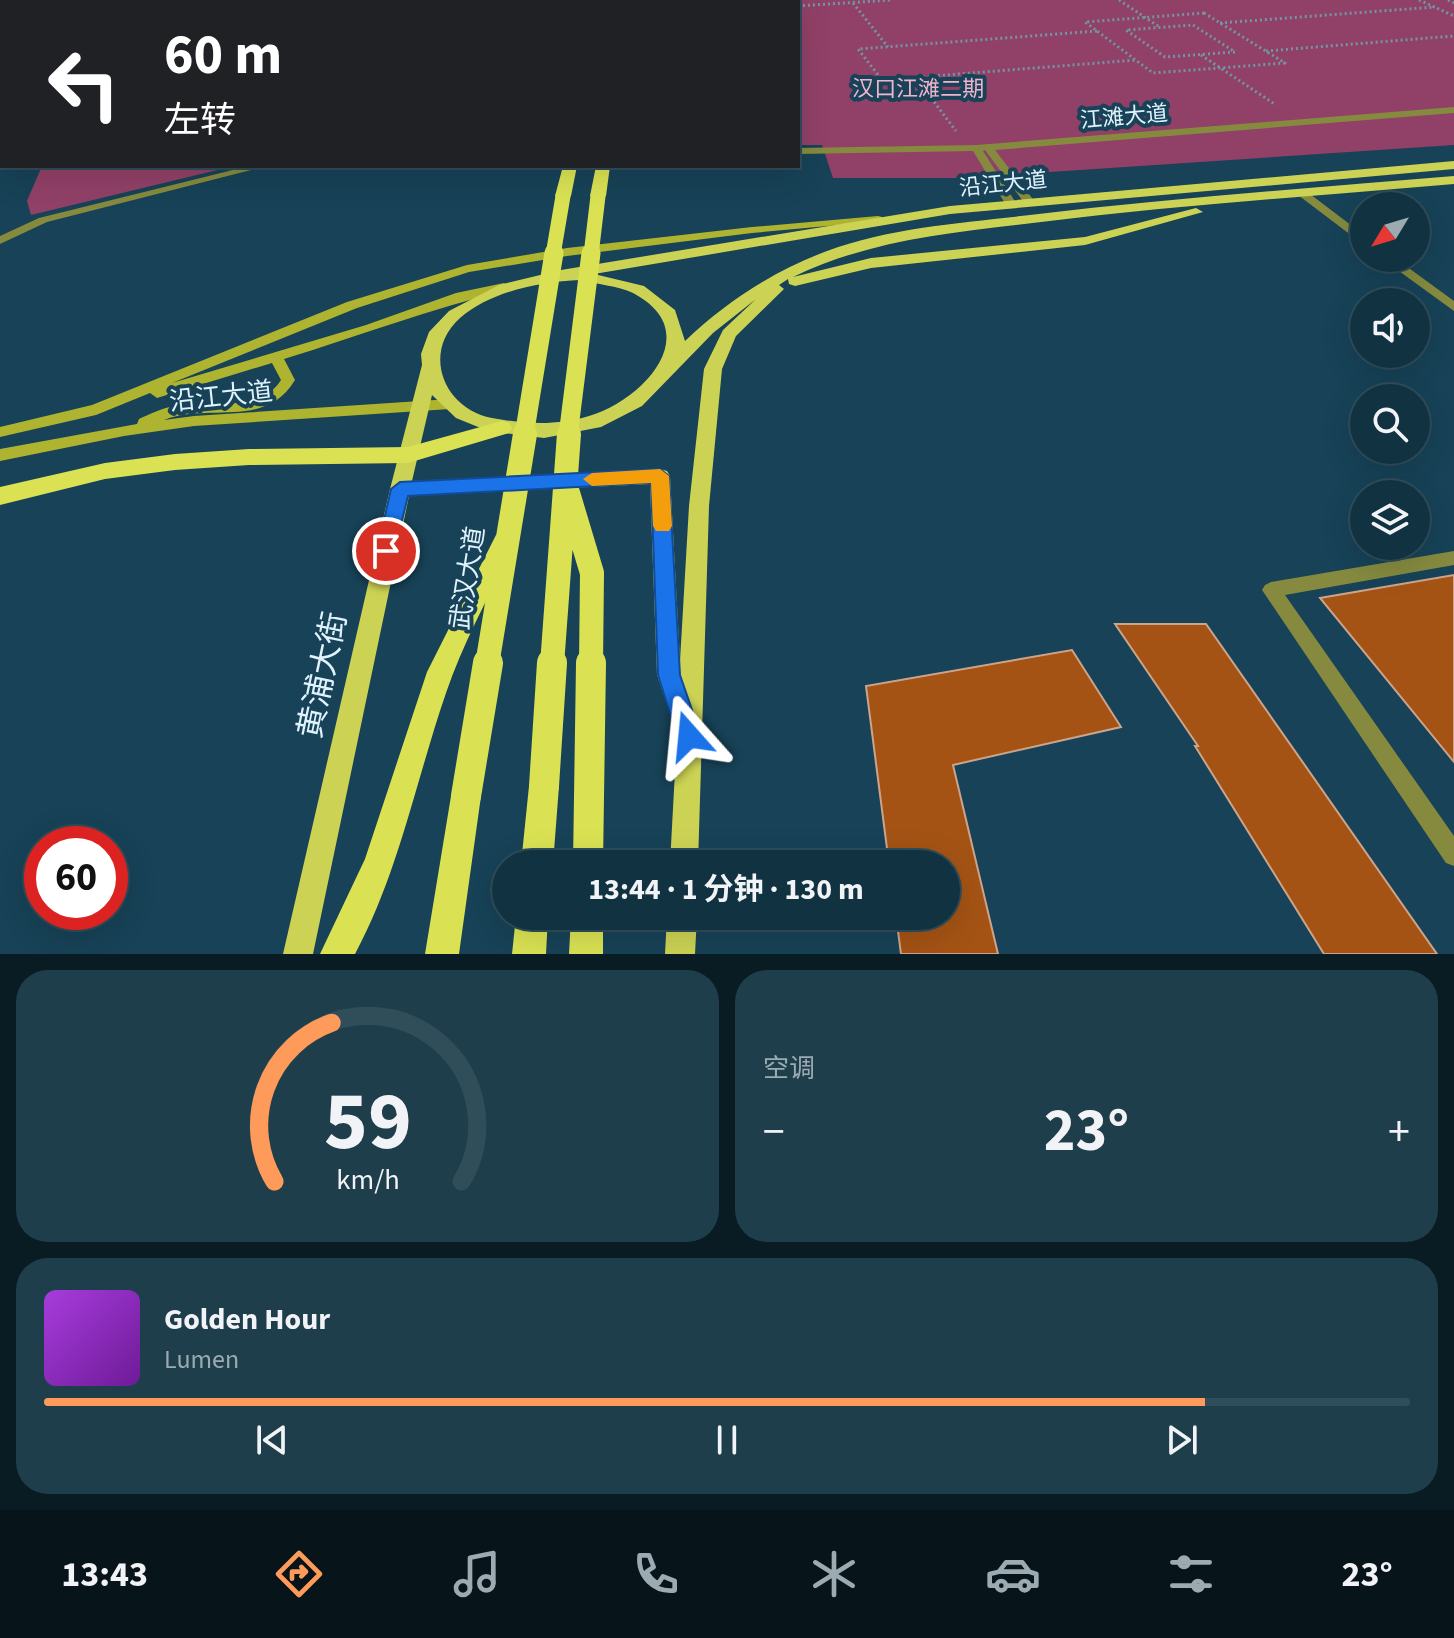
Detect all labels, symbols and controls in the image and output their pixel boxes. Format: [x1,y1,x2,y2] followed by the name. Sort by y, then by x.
[164,16,282,95] text: 60 m
[32,32,136,136] icon: left
[852,73,984,105] park label: 汉口江滩二期
[164,95,236,146] text: 左转
[1079,97,1169,137] street label: 江滩大道
[958,163,1049,205] street label: 沿江大道
[1350,192,1430,272] north arrow
[1350,192,1430,560] map controls
[1350,288,1430,368] button: sound
[167,373,275,420] street label: 沿江大道
[1350,384,1430,464] button: search
[1350,480,1430,560] button: layers
[352,517,420,585] pin
[441,524,494,632] street label: 武汉大道
[364,529,408,573] icon: arrive
[287,608,359,743] street label: 黄浦大街
[647,694,731,778] position arrow
[24,826,128,930] speed limit sign: 60
[588,868,864,911] text: 13:44 · 1 分钟 · 130 m
[763,1050,815,1087] text: 空调
[324,1063,411,1181] text: 59
[1044,1089,1129,1174] text: 23°
[763,1101,785,1164] text: −
[1388,1101,1410,1164] text: +
[336,1160,399,1200] text: km/h
[164,1298,330,1341] text: Golden Hour
[164,1341,239,1378] text: Lumen
[250,1418,294,1462] icon: previous
[705,1418,749,1462] icon: pause
[1160,1418,1204,1462] icon: next
[271,1546,327,1602] icon: directions
[449,1546,505,1602] icon: music
[628,1546,684,1602] icon: phone
[806,1546,862,1602] icon: climate
[985,1546,1041,1602] icon: car
[1163,1546,1219,1602] icon: filters
[61,1549,148,1600] text: 13:43
[1342,1549,1393,1600] text: 23°

